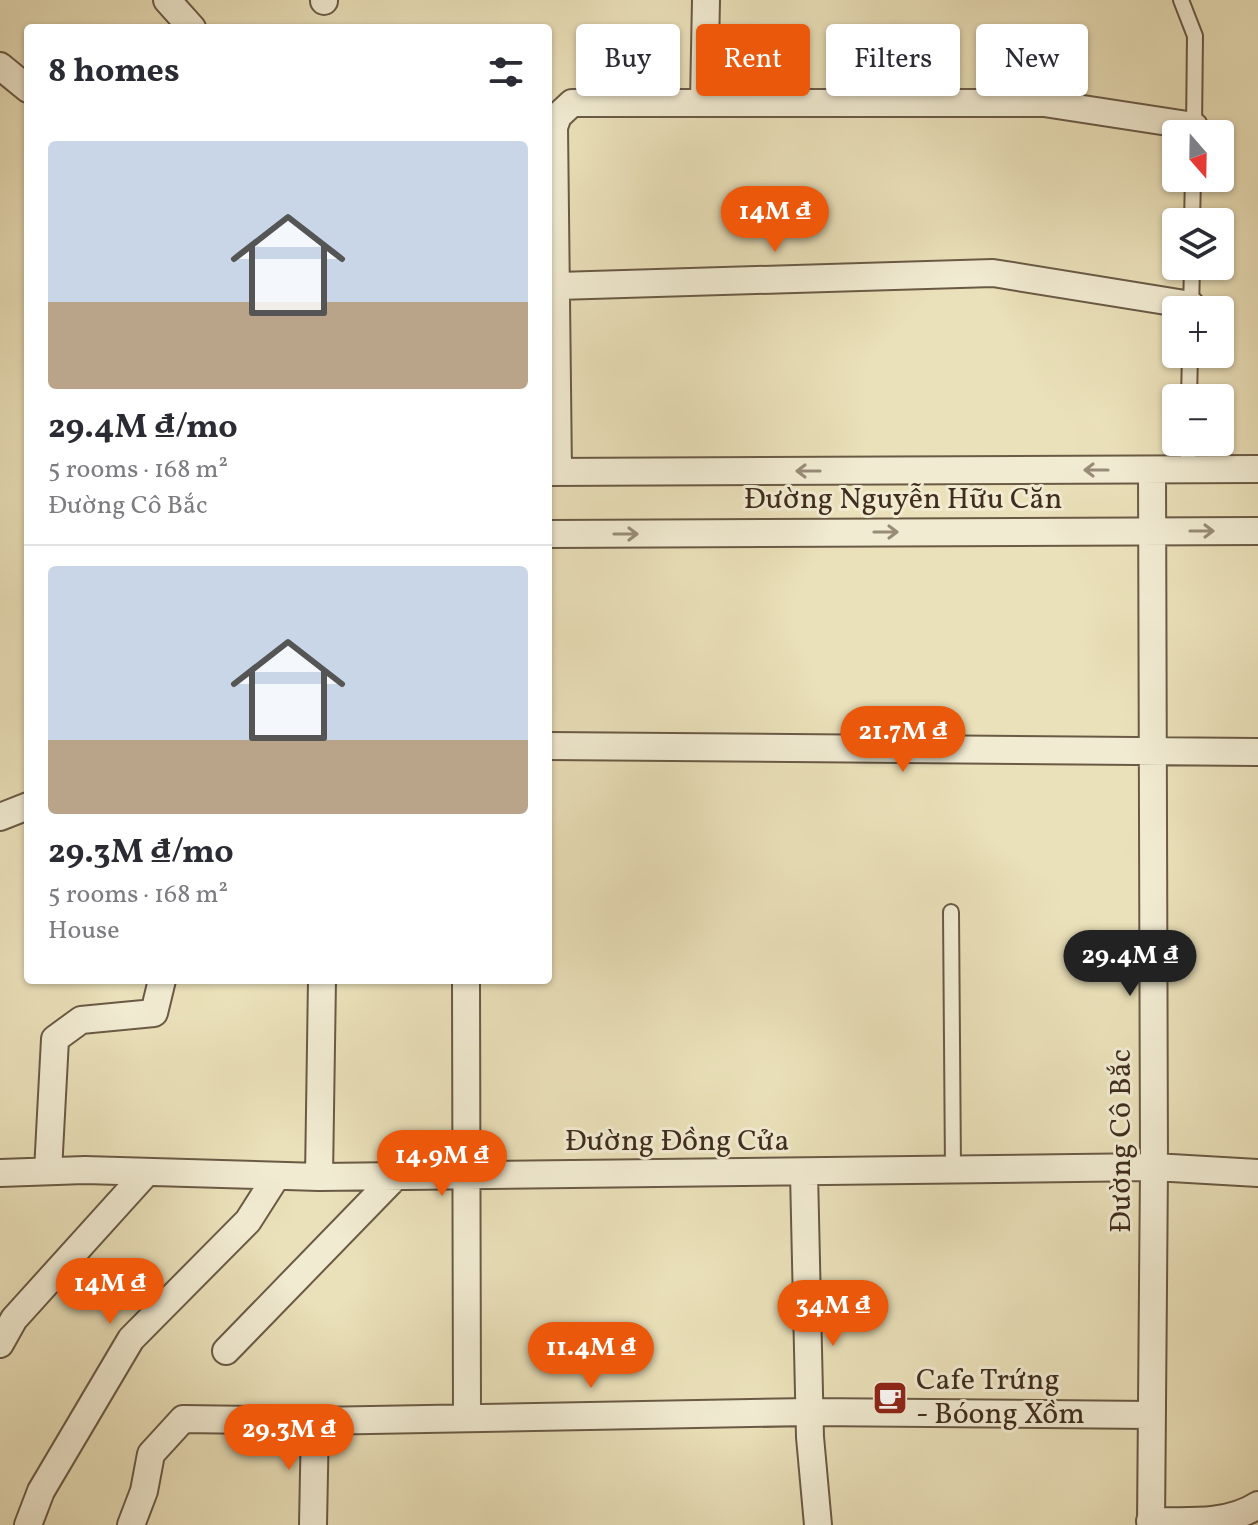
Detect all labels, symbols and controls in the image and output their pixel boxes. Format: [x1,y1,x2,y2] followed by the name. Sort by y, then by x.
[576,24,680,96] chip: Buy
[696,24,810,96] chip: Rent
[826,24,960,96] chip: Filters
[976,24,1088,96] chip: New
[48,49,180,96] text: 8 homes
[484,50,528,94] icon: filters
[1162,120,1234,192] north arrow
[1162,120,1234,456] map controls
[719,186,831,254] pin: 14M ₫
[216,193,360,337] icon: home
[739,194,811,230] text: 14M ₫
[1162,208,1234,280] button: layers
[1162,296,1234,368] button: +
[1162,384,1234,456] button: −
[48,405,238,452] text: 29.4M ₫/mo
[48,452,228,488] text: 5 rooms · 168 m²
[1083,462,1110,478] one-way arrow
[795,463,822,479] one-way arrow
[744,479,1062,521] street label: Đường Nguyễn Hữu Căn
[48,488,208,524] text: Đường Cô Bắc
[1188,523,1215,539] one-way arrow
[872,525,899,540] one-way arrow
[612,526,639,542] one-way arrow
[216,618,360,762] icon: home
[829,706,977,774] pin: 21.7M ₫
[858,714,948,750] text: 21.7M ₫
[48,830,234,877] text: 29.3M ₫/mo
[48,877,228,913] text: 5 rooms · 168 m²
[48,913,120,949] text: House
[1056,930,1204,998] pin: 29.4M ₫
[1081,938,1179,974] text: 29.4M ₫
[1101,1049,1143,1233] street label: Đường Cô Bắc
[565,1121,789,1163] street label: Đường Đồng Cửa
[368,1130,516,1198] pin: 14.9M ₫
[395,1138,489,1174] text: 14.9M ₫
[54,1258,166,1326] pin: 14M ₫
[74,1266,146,1302] text: 14M ₫
[777,1280,889,1348] pin: 34M ₫
[795,1288,871,1324] text: 34M ₫
[517,1322,665,1390] pin: 11.4M ₫
[546,1330,636,1366] text: 11.4M ₫
[916,1360,1085,1436] place label: Cafe Trứng - Bóong Xồm
[871,1379,909,1417] cafe icon: Cafe Trứng - Bóong Xồm
[215,1404,363,1472] pin: 29.3M ₫
[242,1412,336,1448] text: 29.3M ₫

